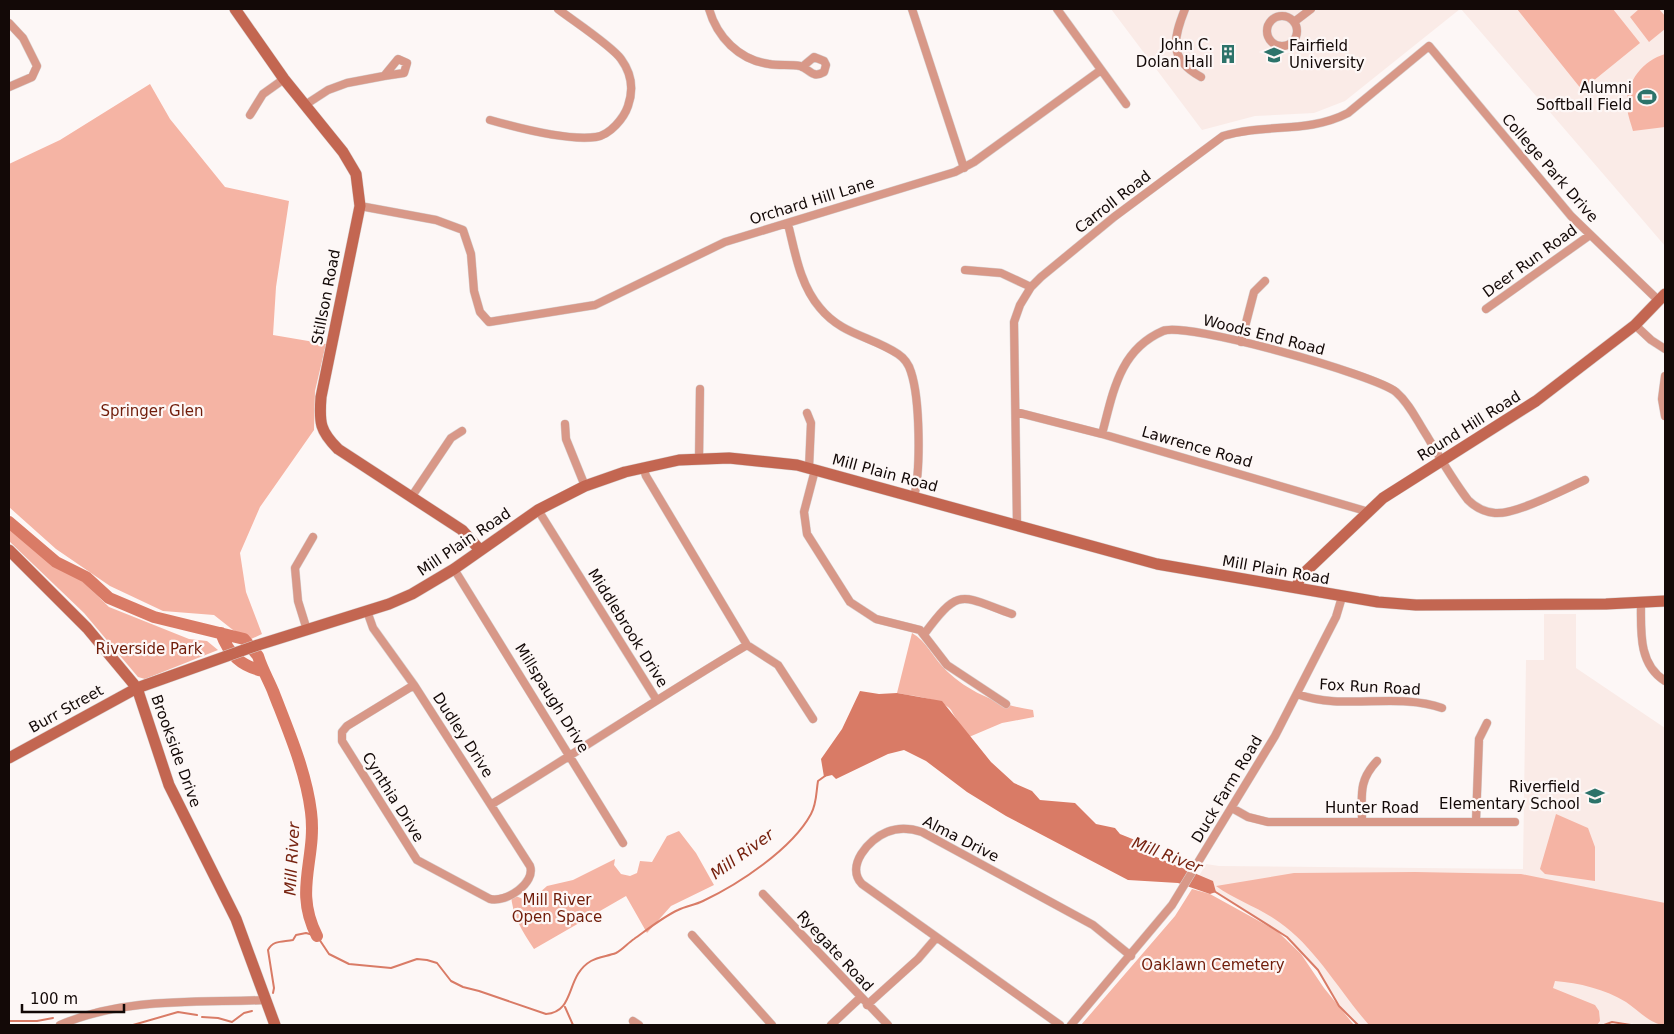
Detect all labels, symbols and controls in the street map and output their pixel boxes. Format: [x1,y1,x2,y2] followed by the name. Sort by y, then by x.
[1136,36,1213,71] place label: John C. Dolan Hall
[1289,37,1365,72] place label: Fairfield University
[1217,43,1239,65] building icon: John C. Dolan Hall
[1263,44,1285,66] school or university icon: Fairfield University
[1536,79,1632,114] place label: Alumni Softball Field
[1636,86,1658,108] sports icon: Alumni Softball Field
[1498,110,1602,226] street label: College Park Drive
[1071,167,1155,237] street label: Carroll Road
[747,173,877,229] street label: Orchard Hill Lane
[1479,221,1581,301] street label: Deer Run Road
[308,248,344,346] street label: Stillson Road
[1201,311,1327,359] street label: Woods End Road
[1414,387,1524,465] street label: Round Hill Road
[100,402,204,420] park label: Springer Glen
[1140,423,1254,471] street label: Lawrence Road
[830,450,940,496] street label: Mill Plain Road
[414,504,514,580] street label: Mill Plain Road
[1221,552,1331,588] street label: Mill Plain Road
[584,565,672,691] street label: Middlebrook Drive
[96,640,203,658] park label: Riverside Park
[511,640,593,756] street label: Millspaugh Drive
[1319,675,1421,699] street label: Fox Run Road
[26,681,106,737] street label: Burr Street
[429,689,497,781] street label: Dudley Drive
[147,692,205,810] street label: Brookside Drive
[1188,732,1266,846] street label: Duck Farm Road
[358,749,428,845] street label: Cynthia Drive
[1439,778,1580,813] place label: Riverfield Elementary School
[1584,785,1606,807] school or university icon: Riverfield Elementary School
[1325,799,1419,817] street label: Hunter Road
[920,812,1002,866] street label: Alma Drive
[281,820,303,896] water label: Mill River
[707,824,779,883] water label: Mill River
[1129,833,1206,878] water label: Mill River
[512,891,602,926] park label: Mill River Open Space
[793,907,877,995] street label: Ryegate Road
[1141,956,1285,974] park label: Oaklawn Cemetery
[22,982,125,1014] scale bar
[30,990,78,1008] text: 100 m

